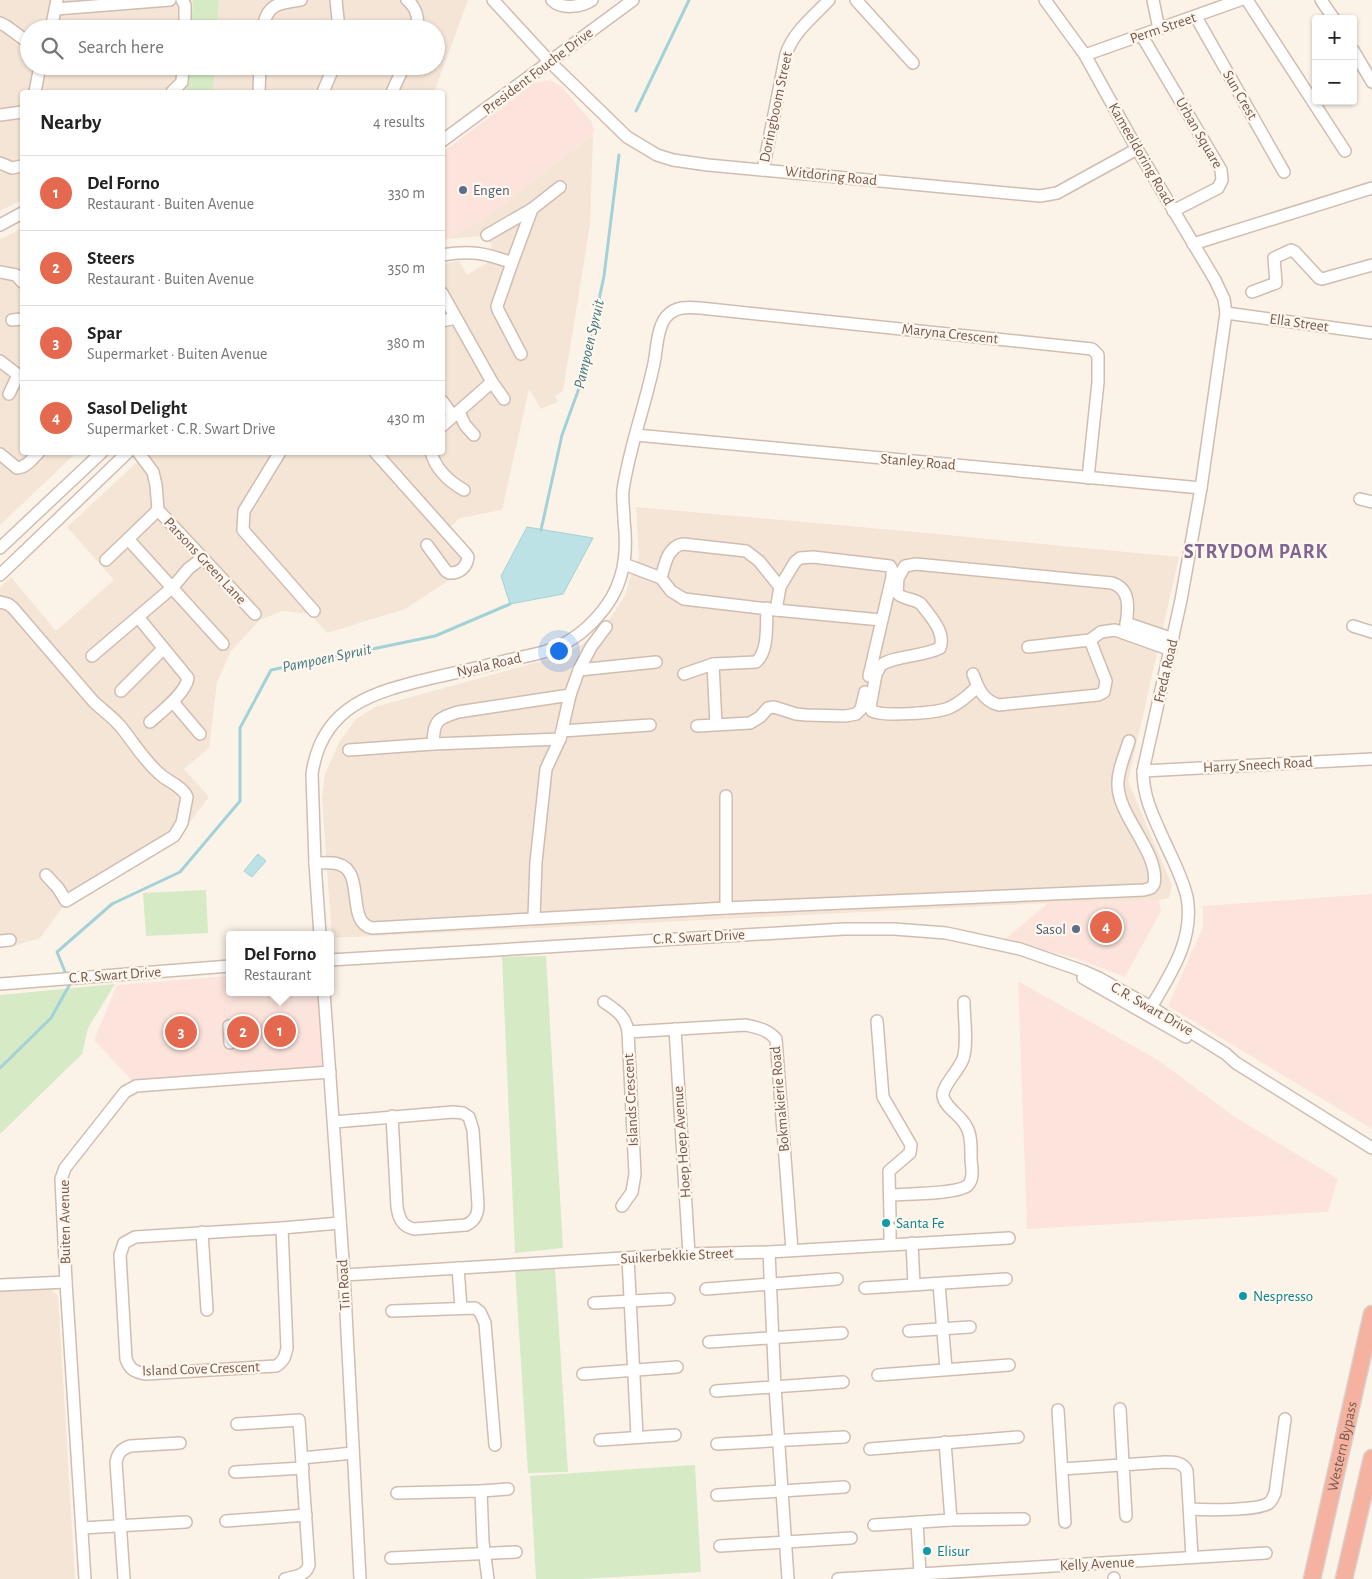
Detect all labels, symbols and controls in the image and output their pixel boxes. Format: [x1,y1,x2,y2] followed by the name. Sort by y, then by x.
[1128,10,1198,46] street label: Perm Street
[1312,15,1357,105] map controls
[1312,15,1357,60] button: +
[20,20,445,75] search box
[480,25,596,117] street label: President Fouche Drive
[38,34,66,62] icon: search
[78,38,164,57] text: Search here
[757,50,795,164] street label: Doringboom Street
[1312,60,1357,105] button: −
[1220,68,1260,122] street label: Sun Crest
[1173,95,1225,171] street label: Urban Square
[1106,100,1176,208] street label: Kameeldoring Road
[40,112,101,133] text: Nearby
[373,114,425,130] text: 4 results
[784,164,878,188] street label: Witdoring Road
[87,174,160,193] text: Del Forno
[473,183,510,198] place label: Engen
[457,184,469,196] marker: Engen
[53,185,59,201] text: 1
[388,185,425,201] text: 330 m
[87,196,254,212] text: Restaurant · Buiten Avenue
[87,249,135,268] text: Steers
[52,260,60,276] text: 2
[388,260,425,276] text: 350 m
[87,271,254,287] text: Restaurant · Buiten Avenue
[571,297,608,390] water label: Pampoen Spruit
[1269,311,1330,335] street label: Ella Street
[901,321,999,347] street label: Maryna Crescent
[87,324,122,343] text: Spar
[53,335,59,351] text: 3
[387,335,425,351] text: 380 m
[87,346,268,362] text: Supermarket · Buiten Avenue
[87,399,187,418] text: Sasol Delight
[52,410,60,426] text: 4
[387,410,425,426] text: 430 m
[87,421,275,437] text: Supermarket · C.R. Swart Drive
[880,451,957,473] street label: Stanley Road
[161,515,249,607] street label: Parsons Green Lane
[1184,542,1328,562] district label: STRYDOM PARK
[546,638,572,664] your location
[1151,638,1181,704] street label: Freda Road
[281,641,374,676] water label: Pampoen Spruit
[455,650,523,680] street label: Nyala Road
[1203,755,1313,775] street label: Harry Sneech Road
[1090,908,1122,946] pin: 4
[1036,922,1066,937] place label: Sasol
[1070,923,1082,935] marker: Sasol
[653,927,746,947] street label: C.R. Swart Drive
[226,931,334,996] popup
[244,945,316,964] text: Del Forno
[68,964,162,986] street label: C.R. Swart Drive
[244,967,311,983] text: Restaurant
[1108,979,1196,1039] street label: C.R. Swart Drive
[264,1012,296,1050] pin: 1
[165,1013,197,1051] pin: 3
[227,1013,259,1051] pin: 2
[768,1045,792,1153] street label: Bokmakierie Road
[621,1053,641,1147] street label: Islands Crescent
[671,1085,693,1199] street label: Hoep Hoep Avenue
[57,1179,73,1265] street label: Buiten Avenue
[896,1216,944,1231] place label: Santa Fe
[880,1217,892,1229] marker: Santa Fe
[620,1246,734,1266] street label: Suikerbekkie Street
[335,1259,353,1311] street label: Tin Road
[1253,1289,1313,1304] place label: Nespresso
[1237,1290,1249,1302] marker: Nespresso
[142,1359,260,1379] street label: Island Cove Crescent
[1325,1400,1360,1493] street label: Western Bypass
[937,1544,970,1559] place label: Elisur
[921,1545,933,1557] marker: Elisur
[1059,1555,1135,1573] street label: Kelly Avenue

